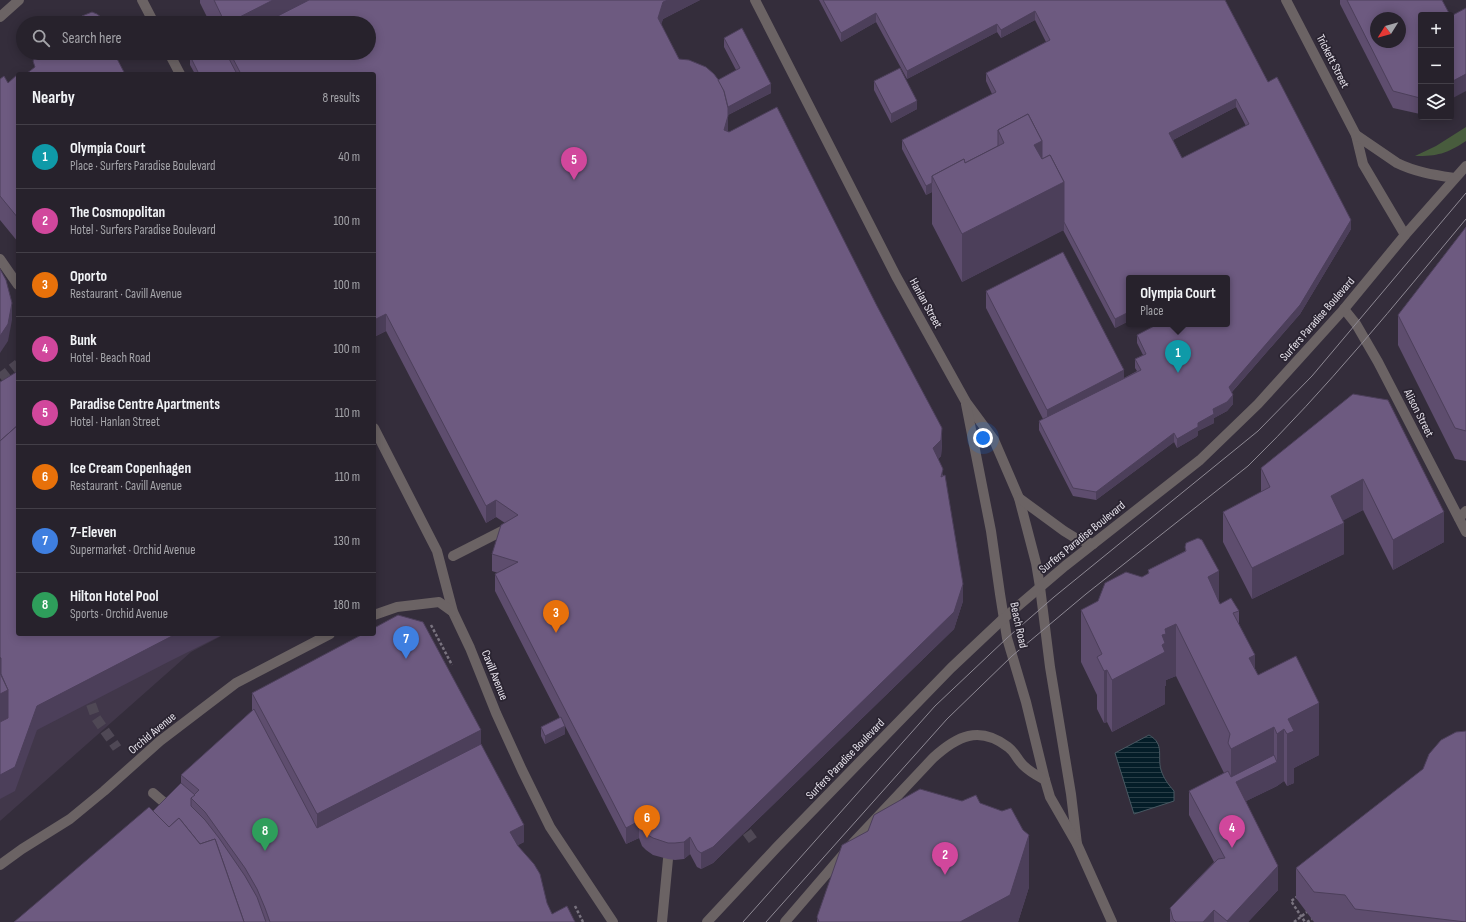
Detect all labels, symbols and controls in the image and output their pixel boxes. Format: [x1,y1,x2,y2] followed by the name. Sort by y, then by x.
[1370,12,1406,48] north arrow
[1418,12,1454,120] map controls
[1418,12,1454,48] button: +
[16,16,376,60] search box
[30,27,52,49] icon: search
[62,29,122,48] text: Search here
[1313,32,1353,91] street label: Trickett Street
[1418,48,1454,84] button: −
[1418,84,1454,120] button: layers
[32,88,75,108] text: Nearby
[322,90,360,106] text: 8 results
[70,139,146,158] text: Olympia Court
[561,147,587,180] pin: 5
[42,149,48,165] text: 1
[338,149,360,165] text: 40 m
[70,158,215,174] text: Place · Surfers Paradise Boulevard
[70,203,165,222] text: The Cosmopolitan
[42,213,48,229] text: 2
[333,213,360,229] text: 100 m
[70,222,216,238] text: Hotel · Surfers Paradise Boulevard
[70,267,107,286] text: Oporto
[1277,274,1358,364] street label: Surfers Paradise Boulevard
[1126,275,1230,327] popup
[906,276,946,331] street label: Hanlan Street
[42,277,48,293] text: 3
[333,277,360,293] text: 100 m
[1140,284,1216,303] text: Olympia Court
[70,286,182,302] text: Restaurant · Cavill Avenue
[1140,303,1164,319] text: Place
[70,331,97,350] text: Bunk
[1165,340,1191,373] pin: 1
[42,341,48,357] text: 4
[333,341,360,357] text: 100 m
[70,350,151,366] text: Hotel · Beach Road
[1400,386,1437,440] street label: Alison Street
[70,395,220,414] text: Paradise Centre Apartments
[42,405,48,421] text: 5
[335,405,360,421] text: 110 m
[70,414,160,430] text: Hotel · Hanlan Street
[973,428,993,448] your location
[70,459,191,478] text: Ice Cream Copenhagen
[42,469,48,485] text: 6
[335,469,360,485] text: 110 m
[70,478,182,494] text: Restaurant · Cavill Avenue
[1036,498,1128,577] street label: Surfers Paradise Boulevard
[70,523,117,542] text: 7-Eleven
[42,533,48,549] text: 7
[334,533,360,549] text: 130 m
[70,542,195,558] text: Supermarket · Orchid Avenue
[70,587,159,606] text: Hilton Hotel Pool
[42,597,48,613] text: 8
[334,597,360,613] text: 180 m
[543,600,569,633] pin: 3
[1006,601,1031,649] street label: Beach Road
[70,606,168,622] text: Sports · Orchid Avenue
[393,626,419,659] pin: 7
[478,648,511,703] street label: Cavill Avenue
[125,709,179,758] street label: Orchid Avenue
[803,716,888,803] street label: Surfers Paradise Boulevard
[634,805,660,838] pin: 6
[1219,815,1245,848] pin: 4
[252,818,278,851] pin: 8
[932,842,958,875] pin: 2

